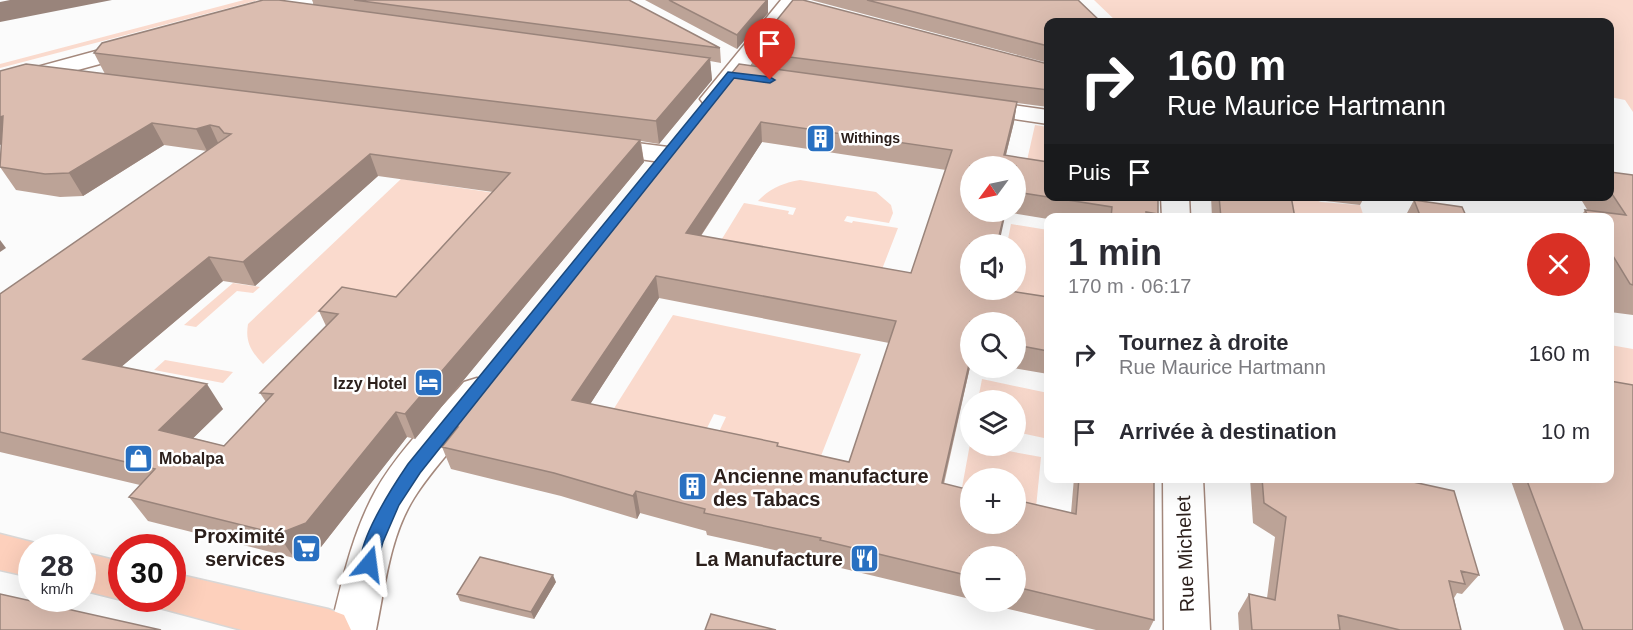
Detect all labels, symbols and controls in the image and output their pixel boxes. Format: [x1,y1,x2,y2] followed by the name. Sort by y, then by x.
[744,18,795,80] pin
[753,27,786,60] icon: arrive
[1068,42,1146,120] icon: right
[1167,42,1286,89] text: 160 m
[1167,91,1446,121] text: Rue Maurice Hartmann
[804,122,836,154] building icon: Withings
[841,130,900,146] place label: Withings
[960,156,1026,222] north arrow
[960,156,1026,612] map controls
[1123,156,1156,189] icon: arrive
[1068,160,1111,185] text: Puis
[1068,232,1162,273] text: 1 min
[1527,233,1590,296] button: close
[960,234,1026,300] button: sound
[1068,275,1191,297] text: 170 m · 06:17
[960,312,1026,378] button: search
[1119,330,1289,355] text: Tournez à droite
[1068,338,1101,371] icon: right
[1529,341,1590,366] text: 160 m
[1119,356,1326,378] text: Rue Maurice Hartmann
[412,367,444,399] hotel icon: Izzy Hotel
[333,375,407,392] place label: Izzy Hotel
[960,390,1026,456] button: layers
[1068,416,1101,449] icon: arrive
[1119,419,1337,444] text: Arrivée à destination
[1541,419,1590,444] text: 10 m
[122,442,154,474] shop icon: Mobalpa
[159,450,224,467] place label: Mobalpa
[713,465,929,510] place label: Ancienne manufacture des Tabacs
[960,468,1026,534] button: +
[676,471,708,503] building icon: Ancienne manufacture des Tabacs
[1172,495,1198,613] street label: Rue Michelet
[194,525,285,570] place label: Proximité services
[290,532,322,564] supermarket icon: Proximité services
[337,532,401,596] position arrow
[108,534,186,612] speed limit sign: 30
[848,543,880,575] restaurant icon: La Manufacture
[960,546,1026,612] button: −
[695,548,843,570] place label: La Manufacture
[40,549,74,582] text: 28
[41,580,73,597] text: km/h

